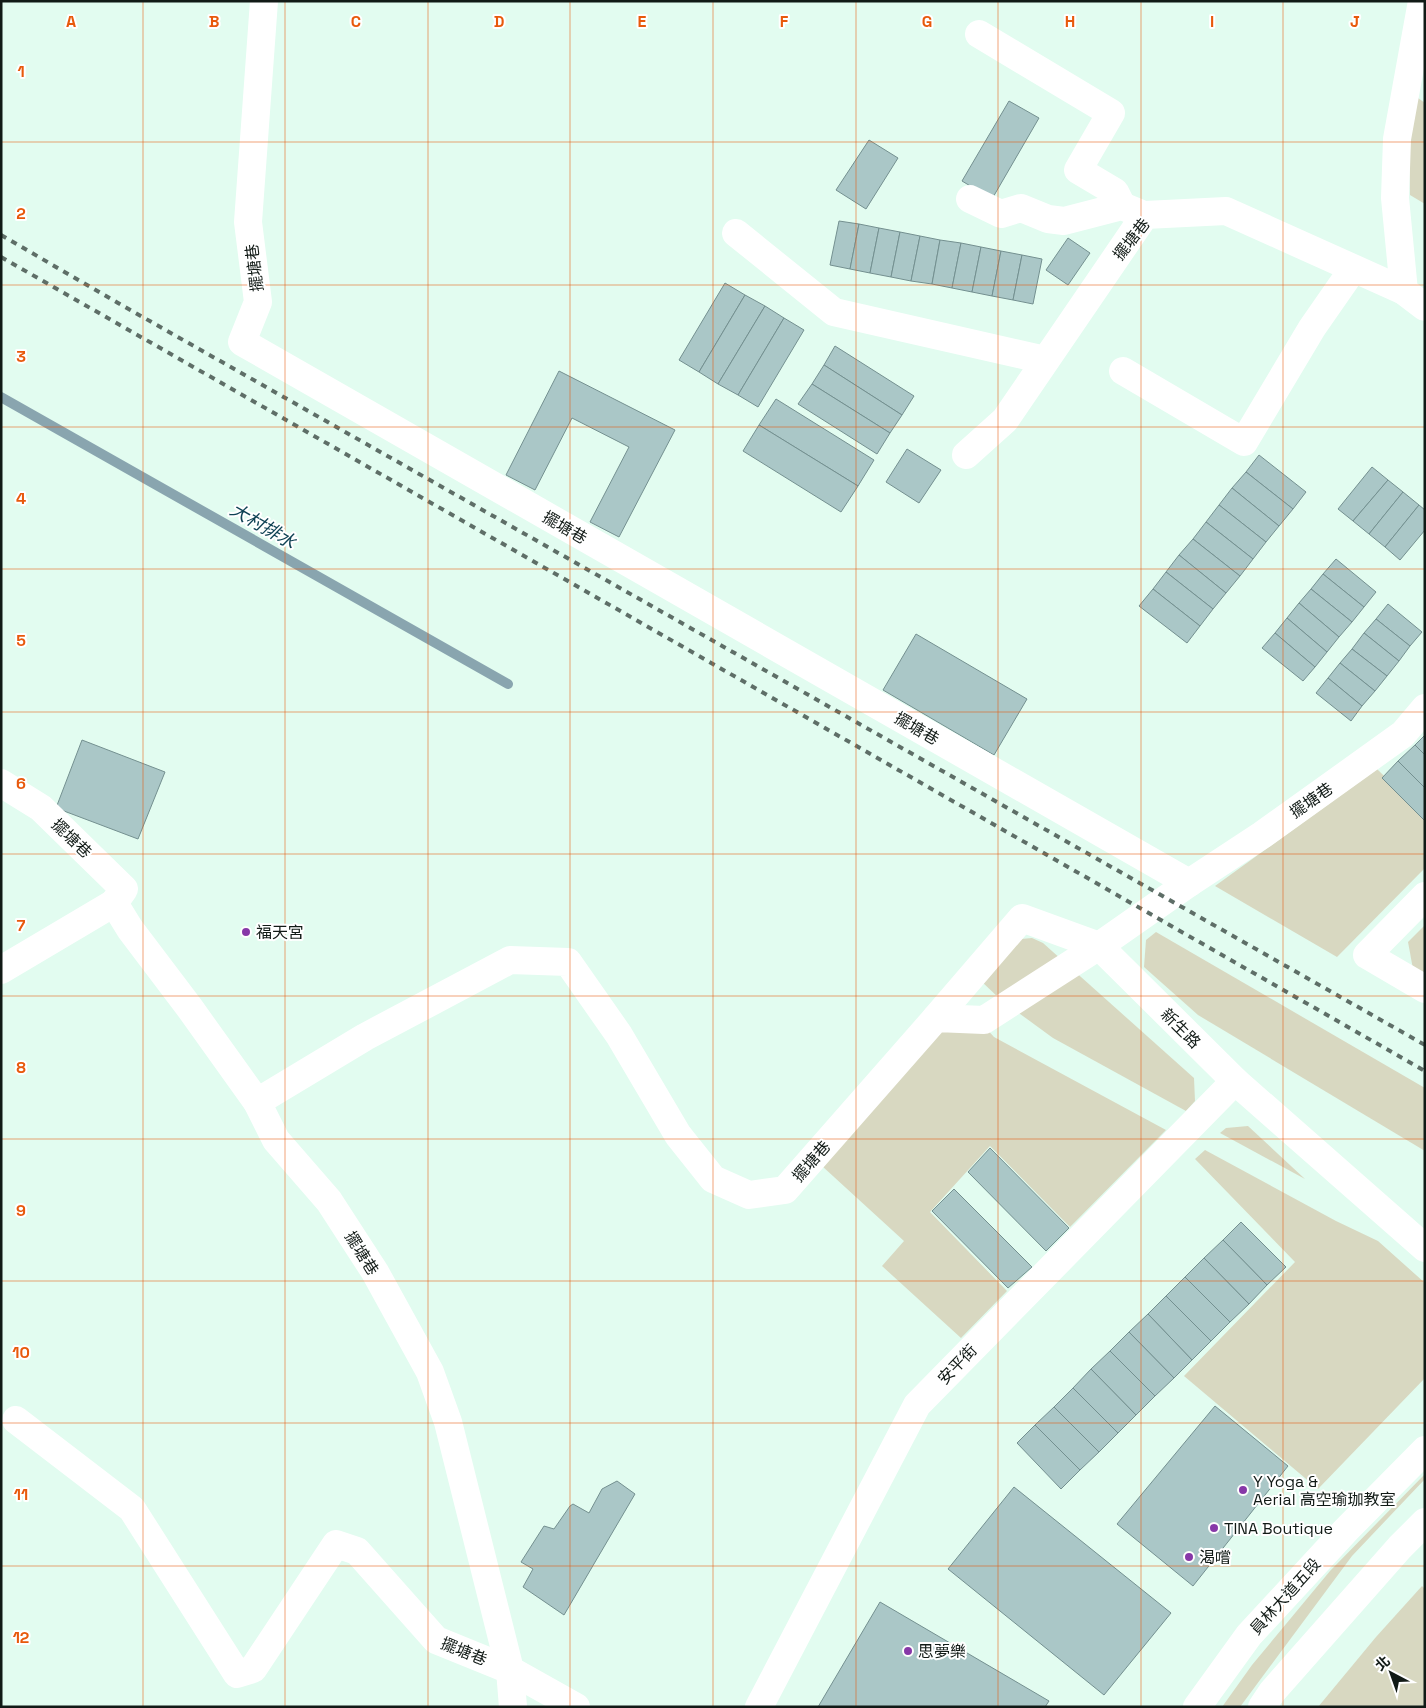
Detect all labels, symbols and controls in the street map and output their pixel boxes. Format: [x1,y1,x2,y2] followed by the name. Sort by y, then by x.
[66,11,76,32] text: A
[209,11,219,32] text: B
[351,11,361,32] text: C
[494,11,504,32] text: D
[638,11,647,32] text: E
[780,11,789,32] text: F
[922,11,932,32] text: G
[1065,11,1075,32] text: H
[1210,11,1214,32] text: I
[1350,11,1360,32] text: J
[17,61,25,82] text: 1
[16,203,26,224] text: 2
[1108,214,1154,265] street label: 擺塘巷
[241,243,268,293] street label: 擺塘巷
[16,346,26,367] text: 3
[16,488,26,509] text: 4
[226,498,301,554] water label: 大村排水
[539,506,591,549] street label: 擺塘巷
[16,630,26,651] text: 5
[891,707,943,750] street label: 擺塘巷
[16,773,26,794] text: 6
[1286,778,1337,823] street label: 擺塘巷
[47,814,96,863] street label: 擺塘巷
[17,915,26,936] text: 7
[256,922,304,943] place label: 福天宮
[240,926,252,938] marker: 福天宮
[1156,1004,1205,1053] street label: 新生路
[16,1057,26,1078] text: 8
[788,1136,835,1186] street label: 擺塘巷
[16,1200,26,1221] text: 9
[340,1227,383,1279] street label: 擺塘巷
[933,1340,982,1389] street label: 安平街
[12,1342,30,1363] text: 10
[1253,1471,1396,1510] place label: Y Yoga & Aerial 高空瑜珈教室
[14,1484,28,1505] text: 11
[1237,1484,1249,1496] marker: Y Yoga & Aerial 高空瑜珈教室
[1224,1518,1333,1539] place label: TINA Boutique
[1208,1522,1220,1534] marker: TINA Boutique
[1199,1547,1231,1568] place label: 渴嚐
[1183,1551,1195,1563] marker: 渴嚐
[1245,1554,1325,1639] street label: 員林大道五段
[13,1627,29,1648] text: 12
[438,1633,490,1670] street label: 擺塘巷
[918,1641,966,1662] place label: 思夢樂
[902,1645,914,1657] marker: 思夢樂
[1366,1648,1416,1698] north arrow
[1371,1652,1394,1675] text: 北

